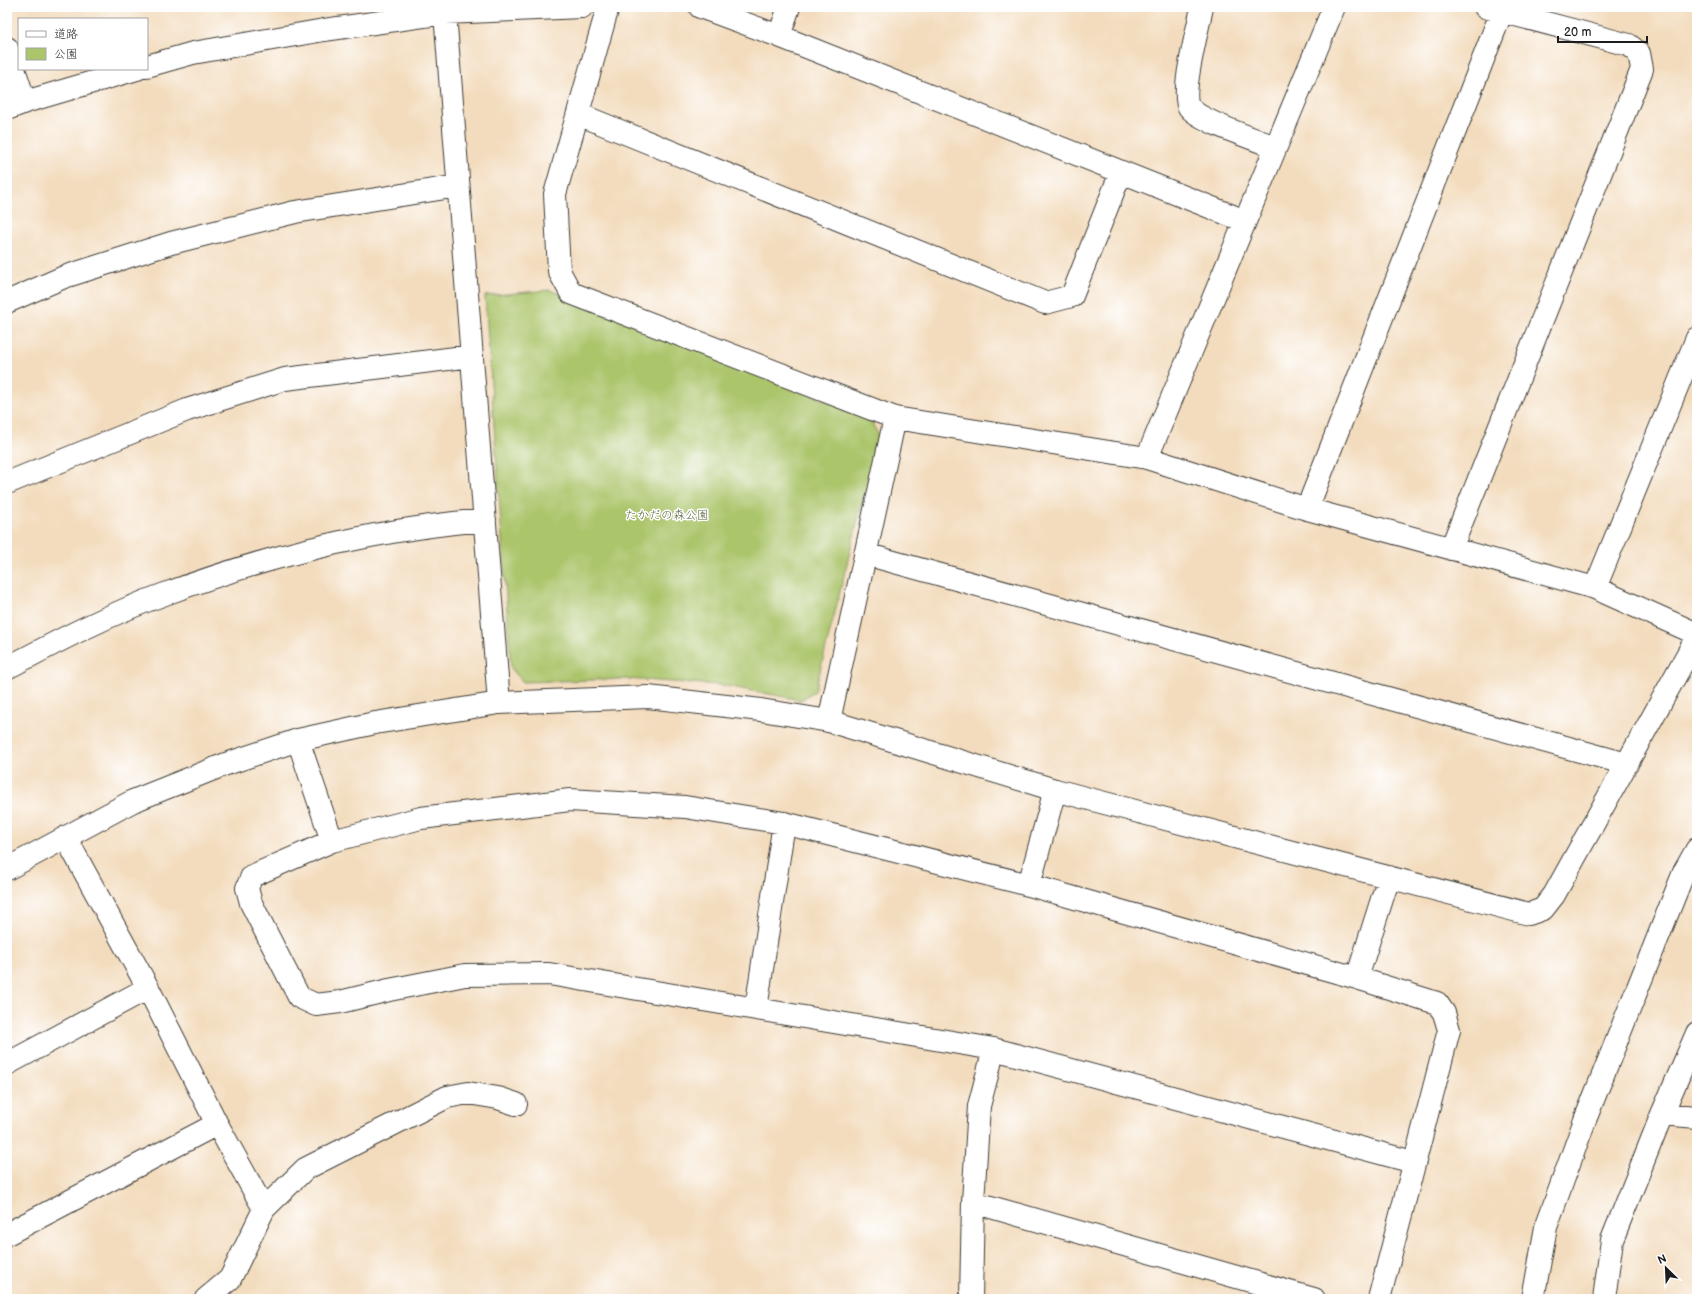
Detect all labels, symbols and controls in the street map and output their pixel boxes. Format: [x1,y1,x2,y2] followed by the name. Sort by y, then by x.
[18,18,148,70] legend
[1558,18,1647,44] scale bar
[1564,25,1591,40] text: 20 m
[54,27,78,42] text: 道路
[54,47,78,62] text: 公園
[625,508,709,523] park label: たかだの森公園
[1646,1248,1686,1288] north arrow
[1656,1252,1669,1267] text: N

